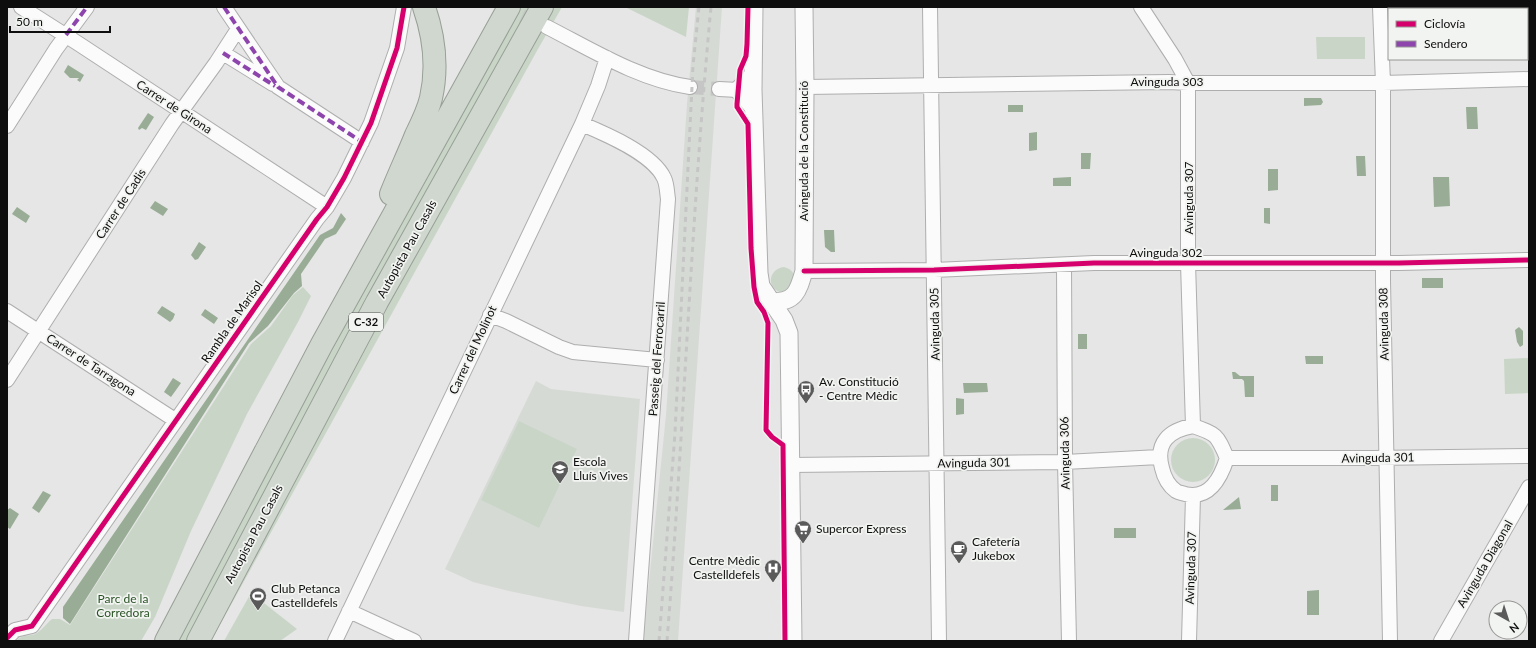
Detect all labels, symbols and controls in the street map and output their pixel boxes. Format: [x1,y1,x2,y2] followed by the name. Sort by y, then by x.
[10,8,110,34] scale bar
[1388,8,1528,60] legend
[16,14,43,29] text: 50 m
[1424,16,1465,31] text: Ciclovía
[1424,36,1468,51] text: Sendero
[1131,74,1204,89] street label: Avinguda 303
[134,77,215,137] street label: Carrer de Girona
[796,81,811,221] street label: Avinguda de la Constitució
[1181,161,1196,234] street label: Avinguda 307
[92,166,149,242] street label: Carrer de Cadis
[373,197,440,300] street label: Autopista Pau Casals
[1130,245,1203,260] street label: Avinguda 302
[198,278,266,366] street label: Rambla de Marisol
[926,287,943,361] street label: Avinguda 305
[1375,287,1392,361] street label: Avinguda 308
[645,301,668,417] street label: Passeig del Ferrocarril
[445,302,500,397] street label: Carrer del Molinot
[349,313,383,331] road number: C-32
[44,330,139,399] street label: Carrer de Tarragona
[819,374,899,403] place label: Av. Constitució - Centre Mèdic
[796,379,816,404] bus stop icon: Av. Constitució - Centre Mèdic
[1056,416,1073,490] street label: Avinguda 306
[1341,449,1415,466] street label: Avinguda 301
[573,454,628,483] place label: Escola Lluís Vives
[937,454,1011,471] street label: Avinguda 301
[550,459,570,484] school or university icon: Escola Lluís Vives
[221,482,286,586] street label: Autopista Pau Casals
[1453,517,1516,610] street label: Avinguda Diagonal
[793,519,813,544] supermarket icon: Supercor Express
[816,521,906,536] place label: Supercor Express
[1182,531,1199,605] street label: Avinguda 307
[972,534,1020,563] place label: Cafetería Jukebox
[949,539,969,564] cafe icon: Cafetería Jukebox
[689,553,760,582] place label: Centre Mèdic Castelldefels
[763,558,783,583] hospital icon: Centre Mèdic Castelldefels
[271,581,340,610] place label: Club Petanca Castelldefels
[248,586,268,611] sports icon: Club Petanca Castelldefels
[96,591,150,620] park label: Parc de la Corredora
[1488,600,1528,640] north arrow
[1507,620,1522,636] text: N

